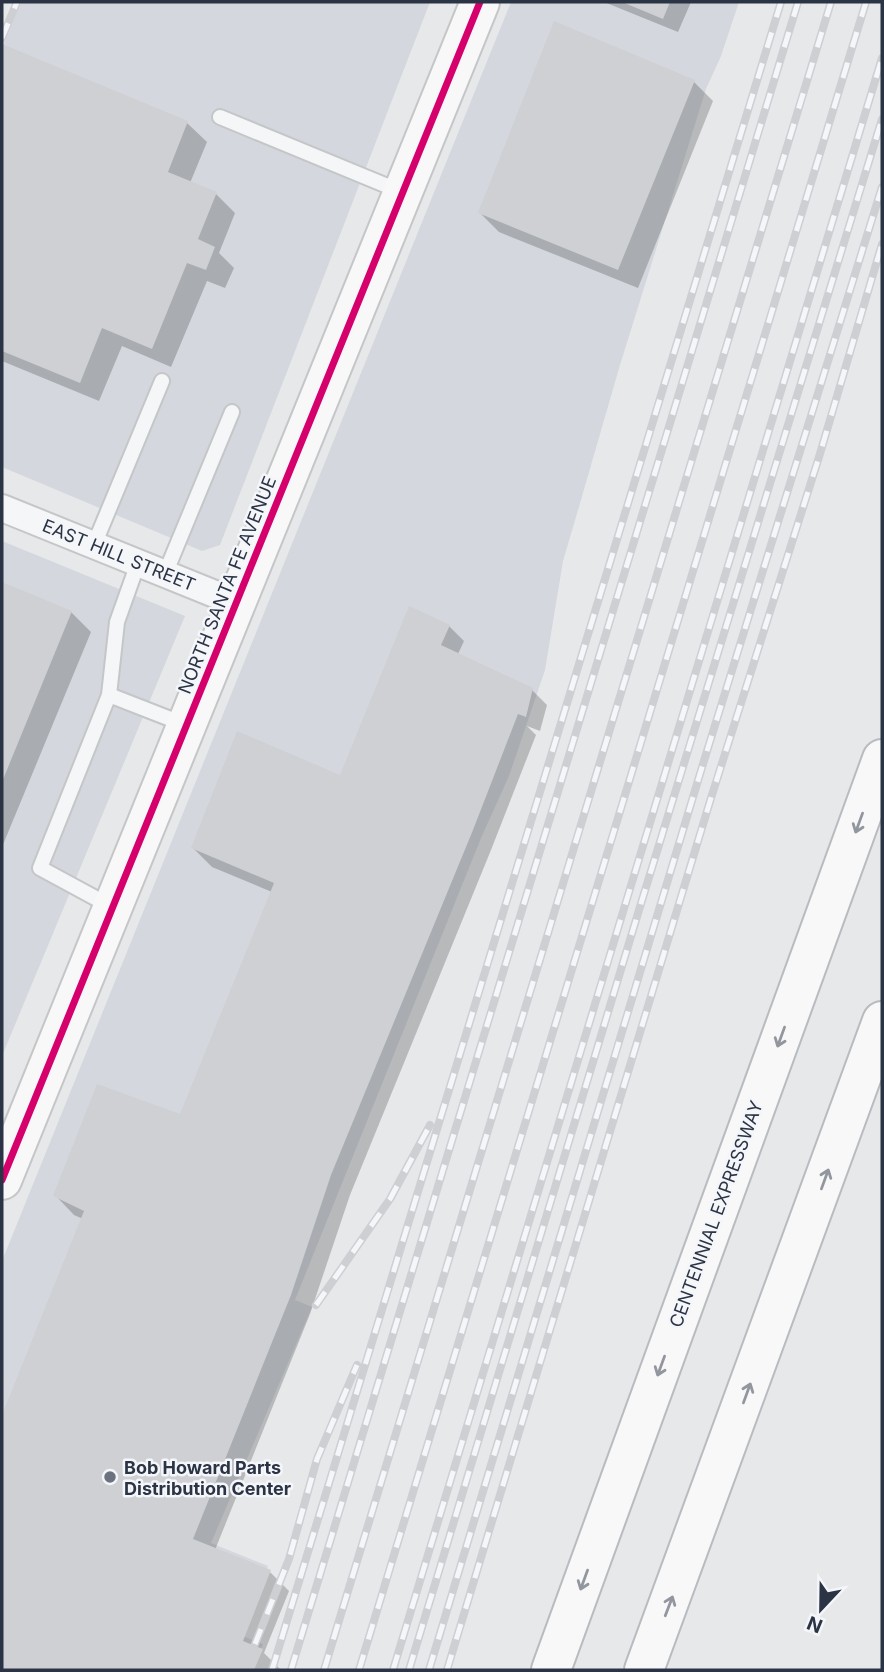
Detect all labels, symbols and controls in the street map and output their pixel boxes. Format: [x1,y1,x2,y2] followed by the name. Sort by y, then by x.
[174,473,280,697] street label: NORTH SANTA FE AVENUE
[39,515,199,595] street label: EAST HILL STREET
[852,812,864,834] one-way arrow
[774,1025,786,1047] one-way arrow
[665,1098,767,1330] street label: CENTENNIAL EXPRESSWAY
[819,1169,832,1191] one-way arrow
[654,1354,666,1376] one-way arrow
[742,1382,754,1404] one-way arrow
[124,1457,291,1499] place label: Bob Howard Parts Distribution Center
[102,1469,118,1485] marker: Bob Howard Parts Distribution Center
[577,1568,589,1590] one-way arrow
[786,1574,856,1644] north arrow
[663,1596,676,1618] one-way arrow
[804,1611,826,1638] text: N

